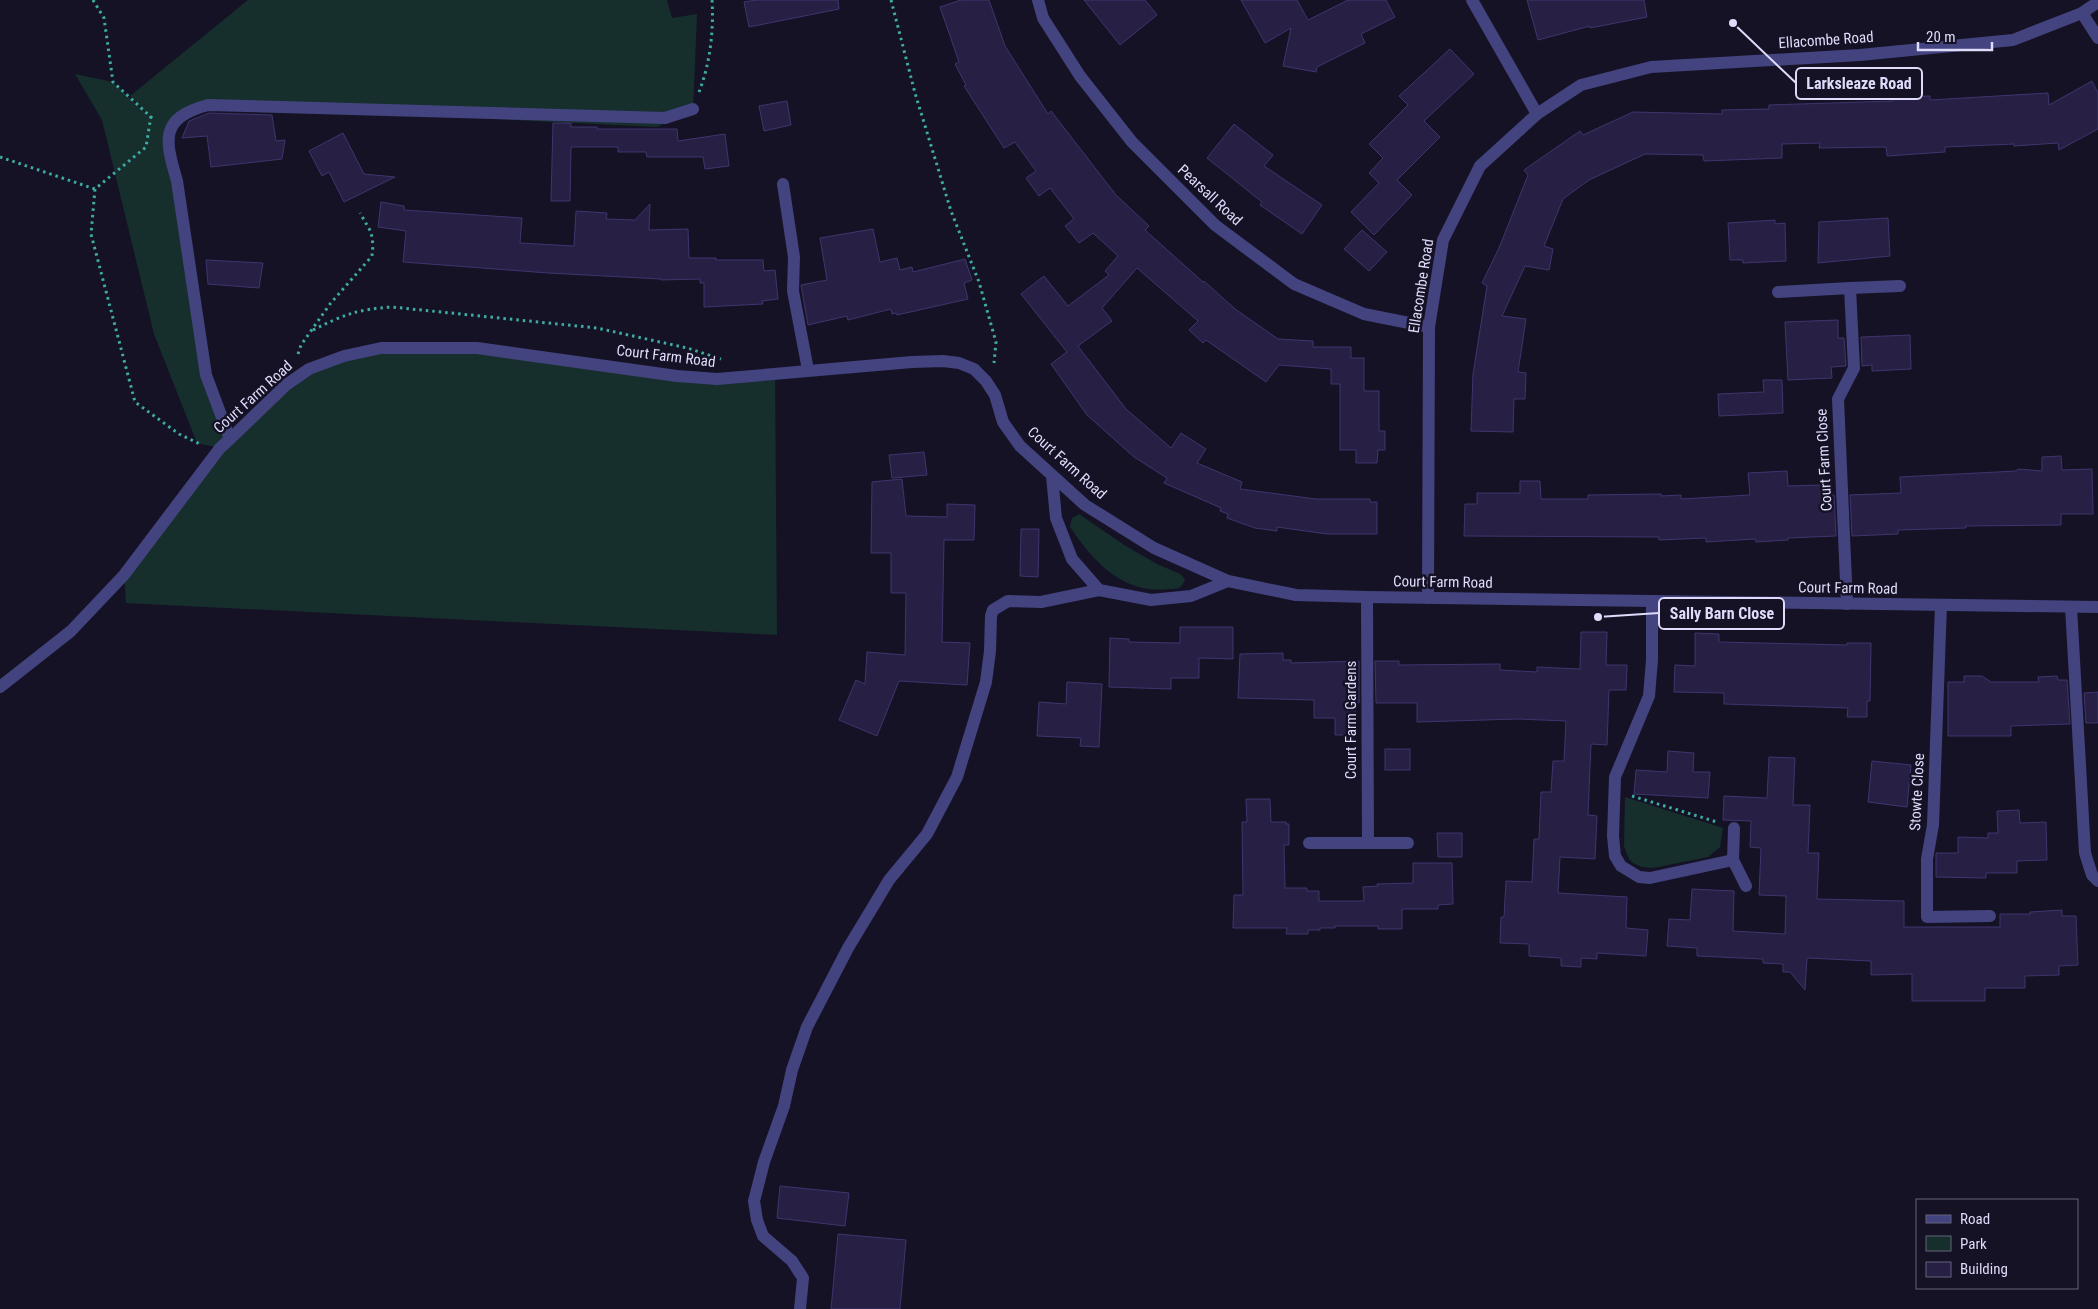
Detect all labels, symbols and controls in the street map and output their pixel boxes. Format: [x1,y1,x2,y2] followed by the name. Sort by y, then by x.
[1918,20,1992,52] scale bar
[1778,28,1874,52] street label: Ellacombe Road
[1926,28,1956,46] text: 20 m
[1796,68,1922,99] callout: Larksleaze Road
[1806,74,1912,93] text: Larksleaze Road
[1174,161,1246,229] street label: Pearsall Road
[1405,238,1437,334] street label: Ellacombe Road
[615,341,717,371] street label: Court Farm Road
[210,357,296,437] street label: Court Farm Road
[1812,408,1836,512] street label: Court Farm Close
[1024,423,1110,503] street label: Court Farm Road
[1393,572,1493,592] street label: Court Farm Road
[1798,578,1898,598] street label: Court Farm Road
[1659,598,1784,629] callout: Sally Barn Close
[1670,604,1775,623] text: Sally Barn Close
[1342,661,1360,779] street label: Court Farm Gardens
[1906,753,1928,831] street label: Stowte Close
[1916,1199,2078,1289] legend
[1960,1210,1990,1228] text: Road
[1960,1235,1987,1253] text: Park
[1960,1260,2008,1278] text: Building

